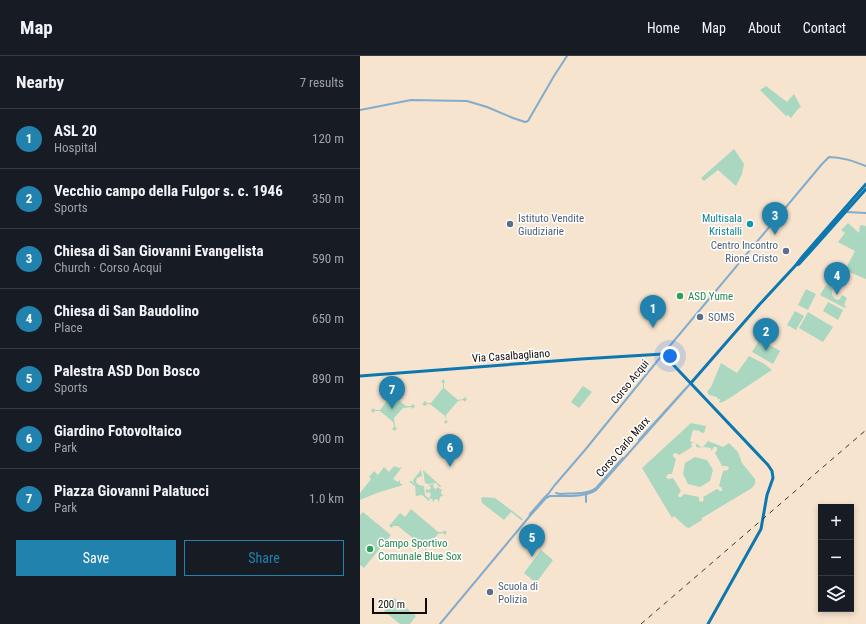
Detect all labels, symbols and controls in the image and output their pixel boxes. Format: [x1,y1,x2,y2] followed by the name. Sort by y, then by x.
[20,16,53,39] text: Map
[647,20,680,36] text: Home
[702,20,726,36] text: Map
[748,20,781,36] text: About
[803,20,846,36] text: Contact
[16,72,64,92] text: Nearby
[300,75,344,90] text: 7 results
[54,122,97,140] text: ASL 20
[26,131,32,146] text: 1
[312,131,344,146] text: 120 m
[54,140,97,155] text: Hospital
[54,182,283,200] text: Vecchio campo della Fulgor s. c. 1946
[26,191,32,206] text: 2
[312,191,344,206] text: 350 m
[54,200,88,215] text: Sports
[762,202,788,235] pin: 3
[518,212,584,238] place label: Istituto Vendite Giudiziarie
[702,212,742,238] place label: Multisala Kristalli
[505,219,515,229] marker: Istituto Vendite Giudiziarie
[745,219,755,229] marker: Multisala Kristalli
[711,239,778,265] place label: Centro Incontro Rione Cristo
[54,242,264,260] text: Chiesa di San Giovanni Evangelista
[781,246,791,256] marker: Centro Incontro Rione Cristo
[26,251,32,266] text: 3
[312,251,344,266] text: 590 m
[54,260,162,275] text: Church · Corso Acqui
[824,262,850,295] pin: 4
[688,290,733,303] place label: ASD Yume
[675,291,685,301] marker: ASD Yume
[640,295,666,328] pin: 1
[54,302,199,320] text: Chiesa di San Baudolino
[26,311,32,326] text: 4
[312,311,344,326] text: 650 m
[708,311,735,324] place label: SOMS
[695,312,705,322] marker: SOMS
[753,318,779,351] pin: 2
[54,320,83,335] text: Place
[660,346,680,366] your location
[472,347,551,365] street label: Via Casalbagliano
[608,357,652,407] street label: Corso Acqui
[54,362,200,380] text: Palestra ASD Don Bosco
[26,371,32,386] text: 5
[312,371,344,386] text: 890 m
[379,376,405,409] pin: 7
[54,380,88,395] text: Sports
[593,414,653,480] street label: Corso Carlo Marx
[54,422,182,440] text: Giardino Fotovoltaico
[26,431,32,446] text: 6
[312,431,344,446] text: 900 m
[437,434,463,467] pin: 6
[54,440,77,455] text: Park
[54,482,209,500] text: Piazza Giovanni Palatucci
[26,491,32,506] text: 7
[309,491,344,506] text: 1.0 km
[54,500,77,515] text: Park
[818,504,854,612] map controls
[818,504,854,540] button: +
[519,524,545,557] pin: 5
[378,537,462,563] place label: Campo Sportivo Comunale Blue Sox
[16,540,176,576] button: Save
[184,540,344,576] button: Share
[818,540,854,576] button: −
[365,544,375,554] marker: Campo Sportivo Comunale Blue Sox
[818,576,854,612] button: layers
[498,580,538,606] place label: Scuola di Polizia
[485,587,495,597] marker: Scuola di Polizia
[372,596,427,615] scale bar
[378,598,405,611] text: 200 m

